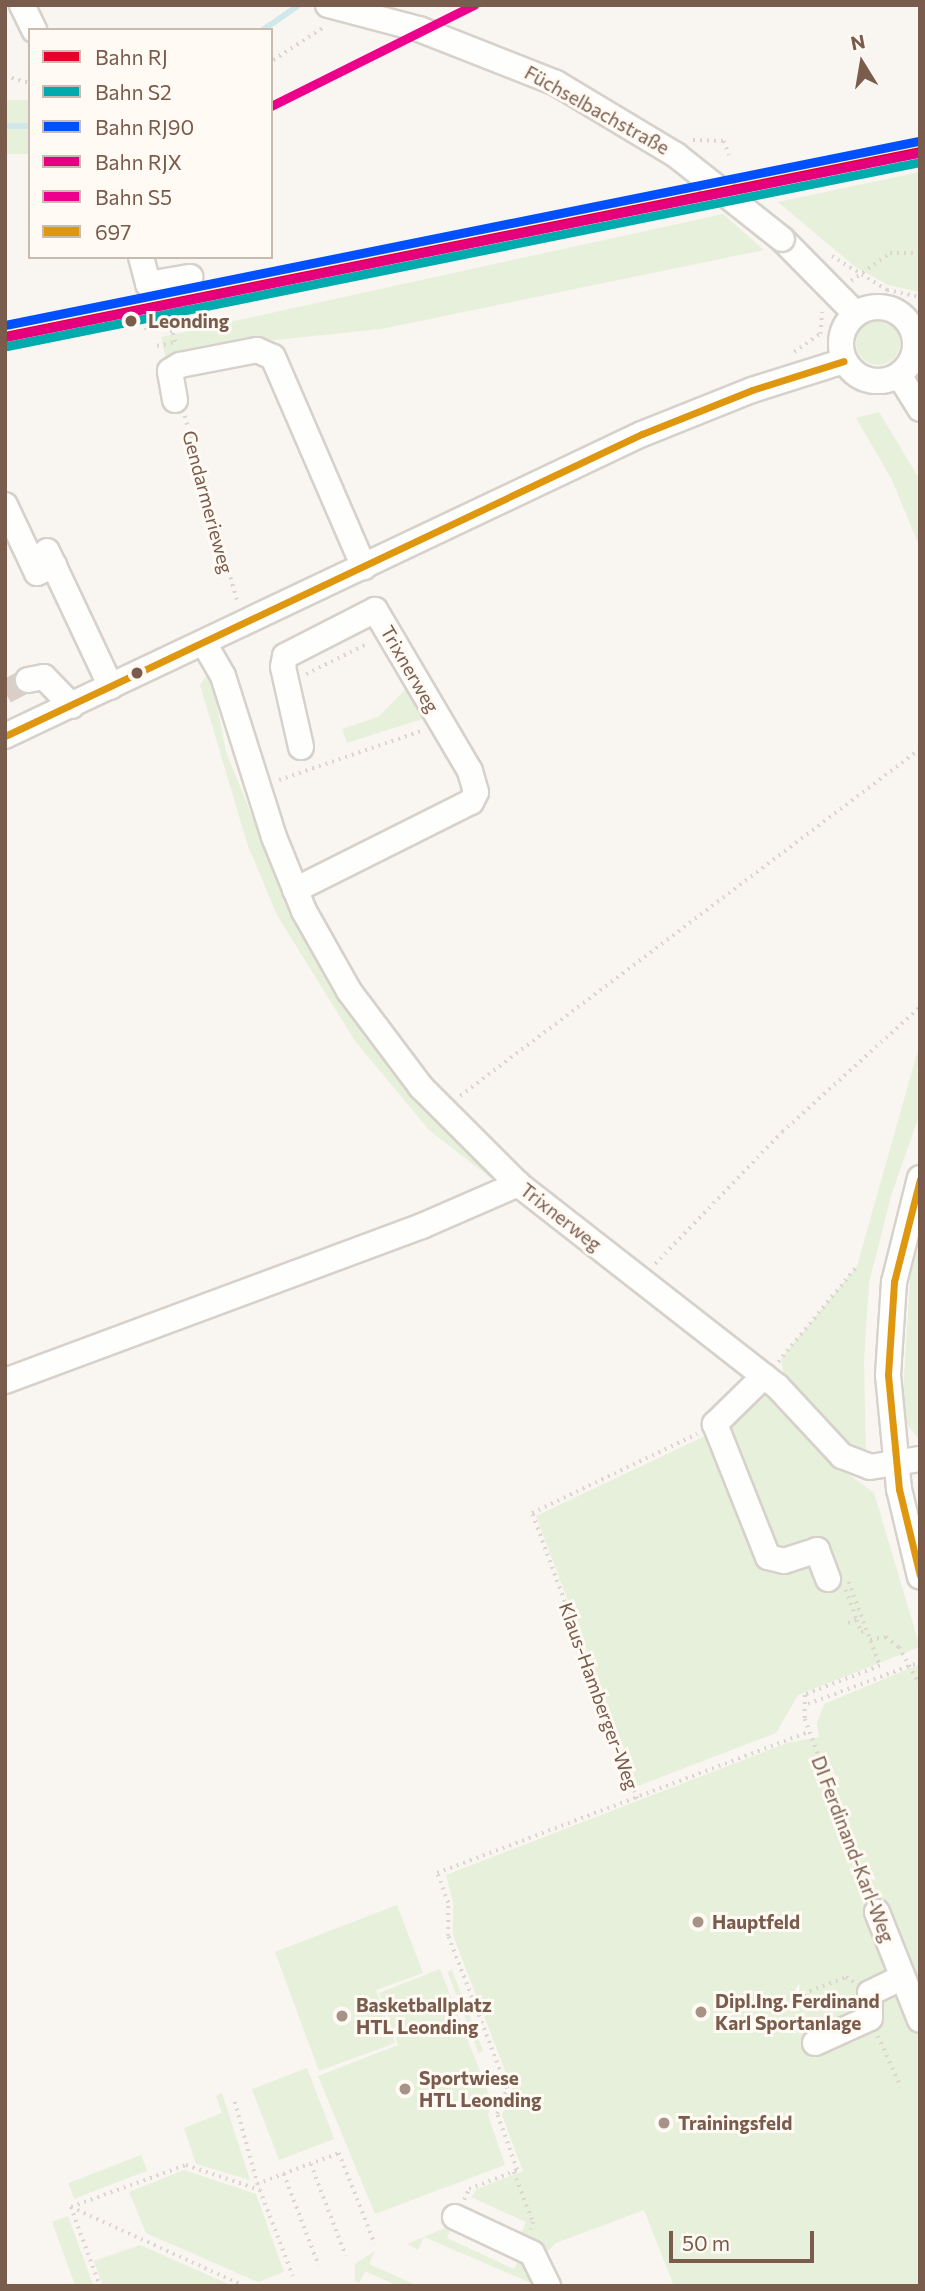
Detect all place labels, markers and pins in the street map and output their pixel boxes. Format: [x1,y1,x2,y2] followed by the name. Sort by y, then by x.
[120,310,142,332] marker: Leonding
[148,310,229,332] place label: Leonding
[130,666,144,680] unlabelled marker
[712,1911,800,1933] place label: Hauptfeld
[690,1914,706,1930] marker: Hauptfeld
[715,1990,880,2034] place label: Dipl.Ing. Ferdinand Karl Sportanlage
[356,1994,492,2038] place label: Basketballplatz HTL Leonding
[693,2004,709,2020] marker: Dipl.Ing. Ferdinand Karl Sportanlage
[334,2008,350,2024] marker: Basketballplatz HTL Leonding
[419,2067,541,2111] place label: Sportwiese HTL Leonding
[397,2081,413,2097] marker: Sportwiese HTL Leonding
[678,2112,792,2134] place label: Trainingsfeld
[656,2115,672,2131] marker: Trainingsfeld

